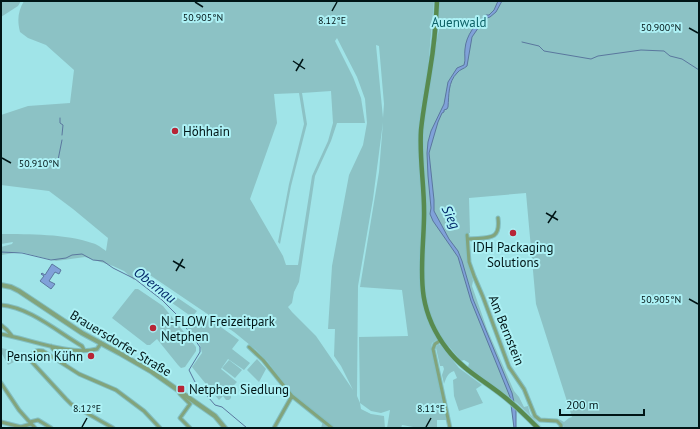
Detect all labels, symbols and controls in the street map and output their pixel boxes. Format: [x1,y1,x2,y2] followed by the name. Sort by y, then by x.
[183,11,223,24] text: 50.905°N
[318,14,346,27] text: 8.12°E
[431,14,487,31] park label: Auenwald
[641,21,681,34] text: 50.900°N
[183,123,230,140] place label: Höhhain
[170,126,180,136] marker: Höhhain
[19,157,59,170] text: 50.910°N
[438,202,464,232] water label: Sieg
[508,228,518,238] marker: IDH Packaging Solutions
[473,239,553,271] place label: IDH Packaging Solutions
[130,263,180,307] water label: Obernau
[485,293,528,368] street label: Am Bernstein
[641,293,681,306] text: 50.905°N
[67,306,175,380] street label: Brauersdorfer Straße
[161,313,276,345] place label: N-FLOW Freizeitpark Netphen
[148,323,158,333] marker: N-FLOW Freizeitpark Netphen
[7,348,83,365] place label: Pension Kühn
[86,351,96,361] marker: Pension Kühn
[189,381,289,398] place label: Netphen Siedlung
[176,384,186,394] marker: Netphen Siedlung
[560,391,644,417] scale bar
[566,397,599,412] text: 200 m
[73,402,101,415] text: 8.12°E
[417,402,445,415] text: 8.11°E

